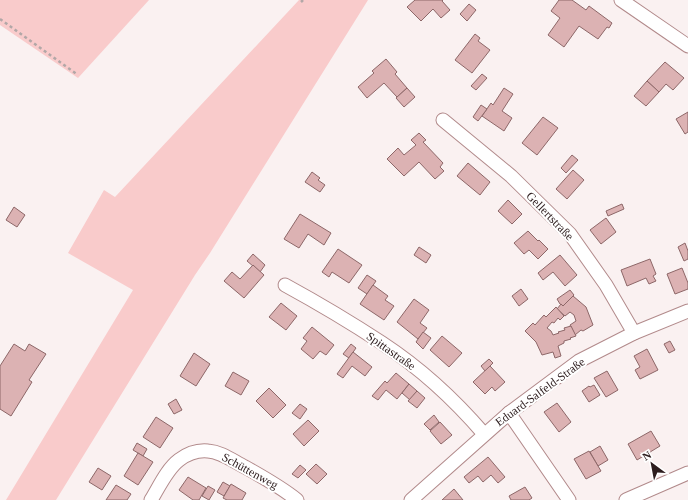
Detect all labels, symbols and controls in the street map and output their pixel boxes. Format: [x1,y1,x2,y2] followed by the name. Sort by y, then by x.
[523,189,577,243] street label: Gellertstraße
[364,329,418,373] street label: Spittastraße
[492,355,588,429] street label: Eduard-Salfeld-Straße
[632,444,672,484] north arrow
[640,448,653,463] text: N
[219,450,281,492] street label: Schüttenweg

